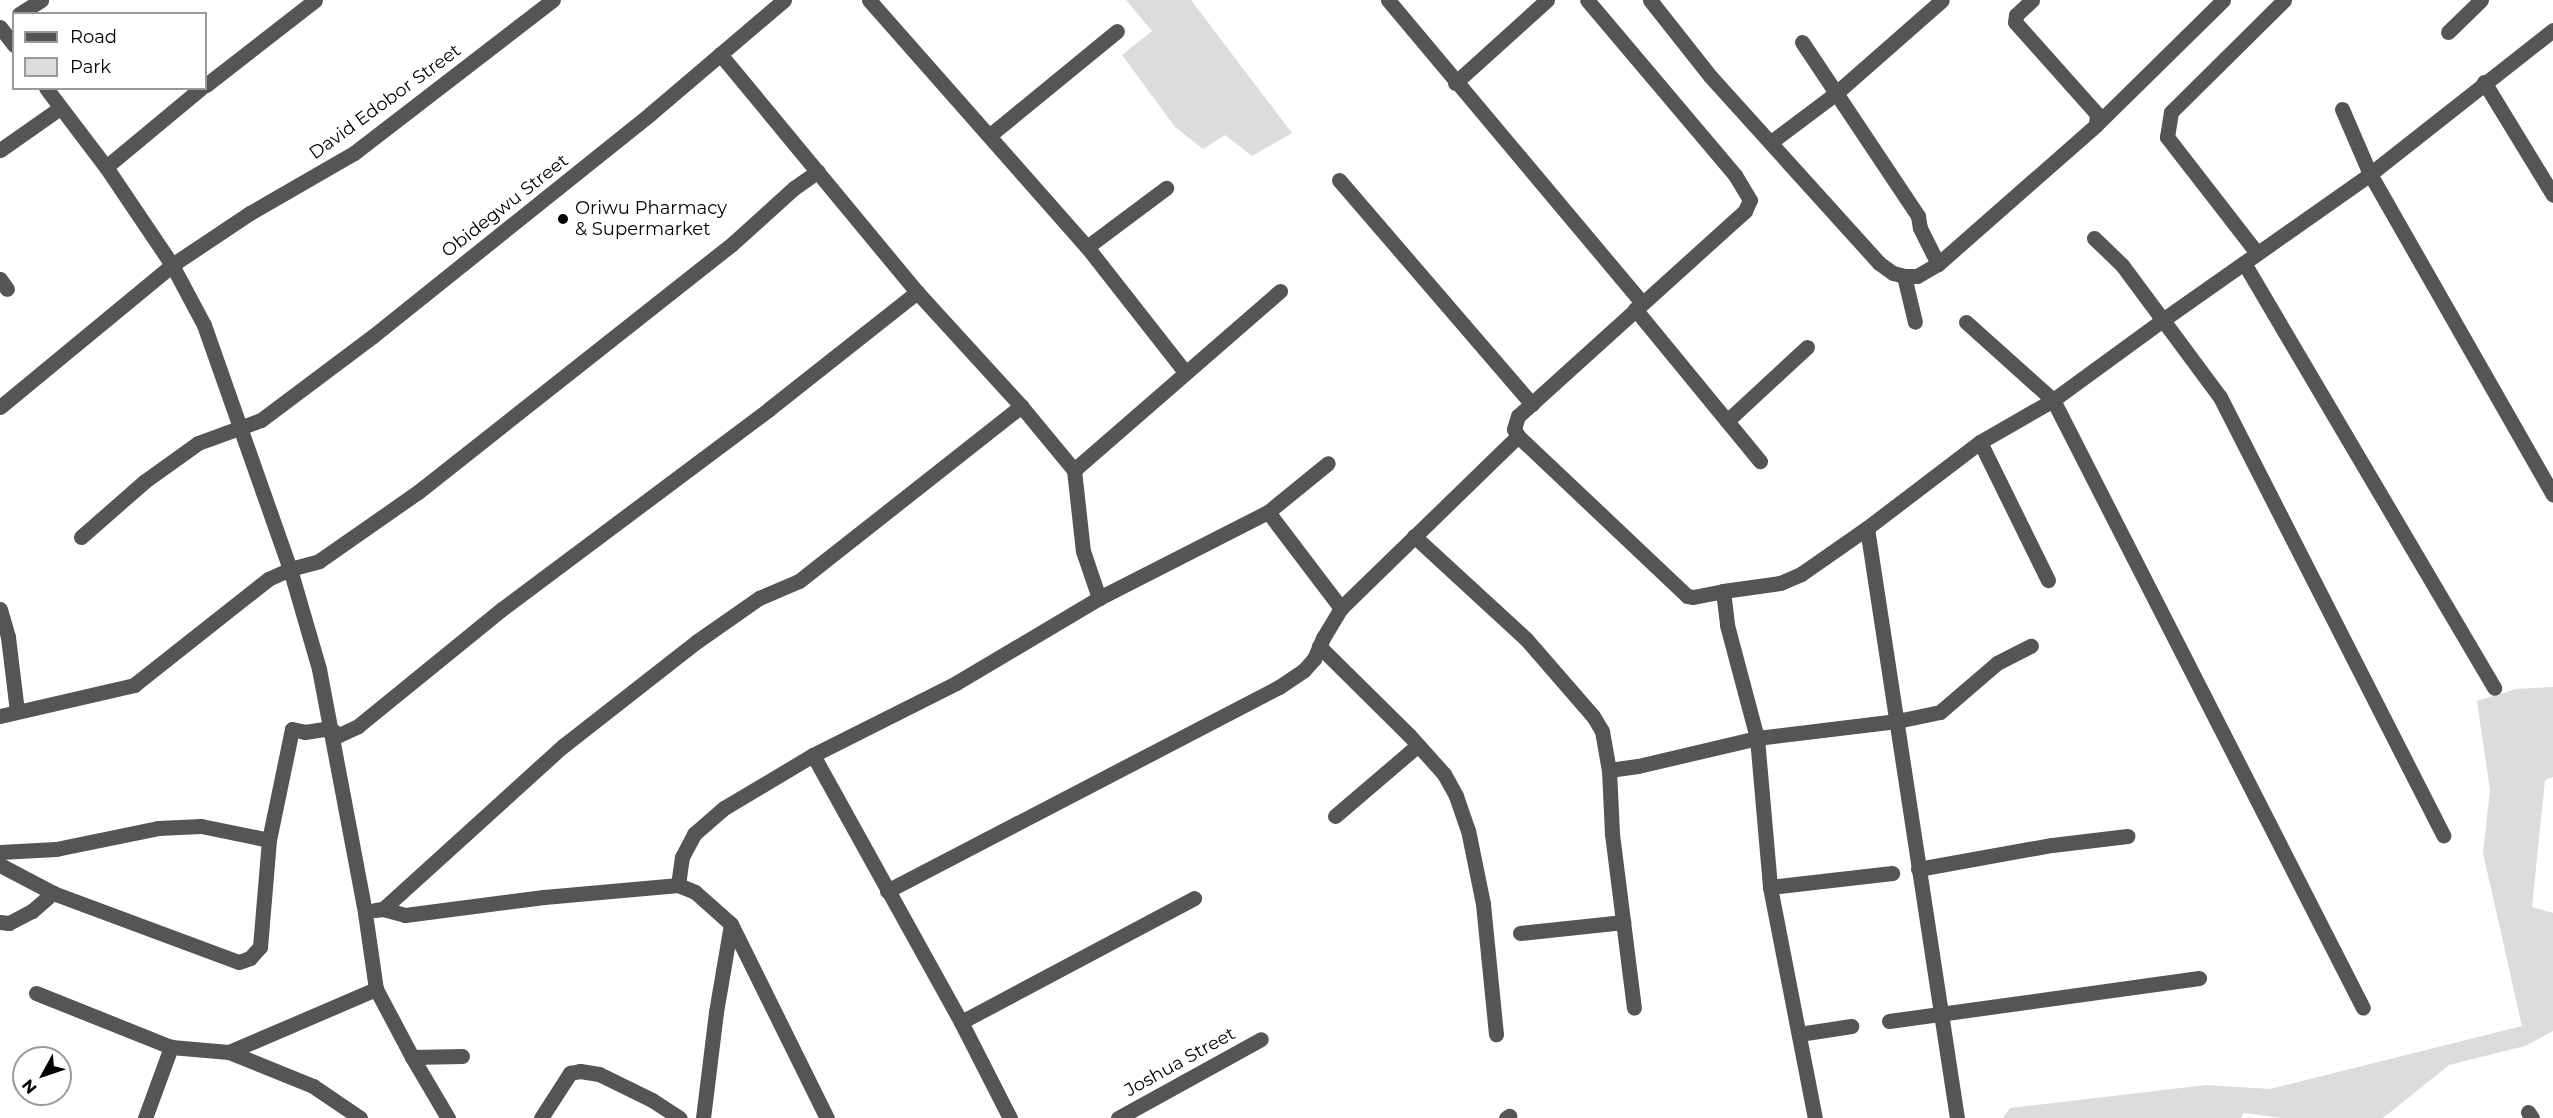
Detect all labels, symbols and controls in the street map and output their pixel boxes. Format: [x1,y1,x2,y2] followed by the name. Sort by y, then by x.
[12,12,207,90] legend
[70,26,117,48] text: Road
[305,40,465,164] street label: David Edobor Street
[70,56,111,78] text: Park
[437,150,573,262] street label: Obidegwu Street
[575,198,727,240] place label: Oriwu Pharmacy & Supermarket
[556,212,570,226] marker: Oriwu Pharmacy & Supermarket
[1121,1023,1239,1101] street label: Joshua Street
[12,1046,72,1106] north arrow
[18,1076,41,1098] text: N

